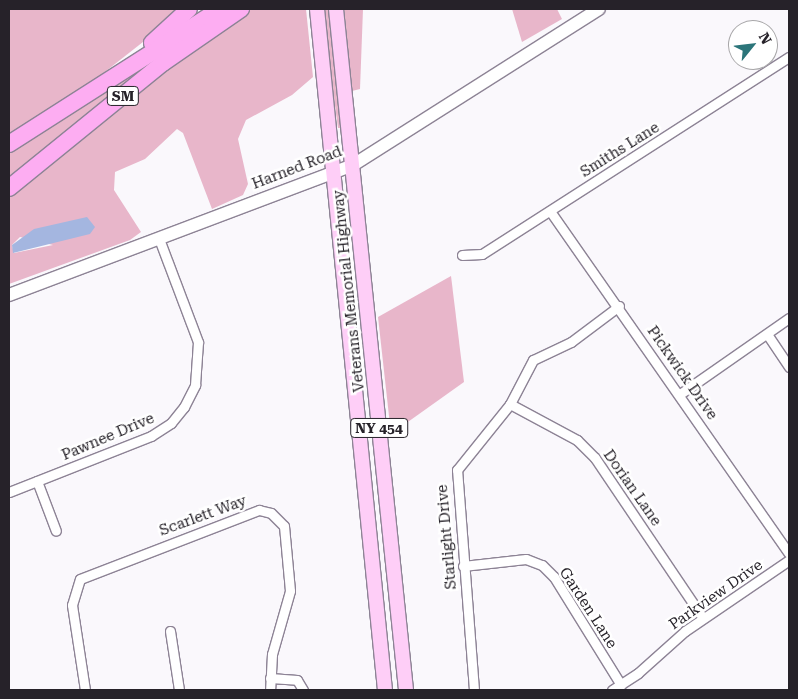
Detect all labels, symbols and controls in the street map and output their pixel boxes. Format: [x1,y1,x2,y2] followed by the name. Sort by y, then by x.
[728,20,778,70] north arrow
[756,30,775,47] text: N
[107,84,139,108] road number: SM
[577,119,663,181] street label: Smiths Lane
[249,143,345,193] street label: Harned Road
[329,189,369,393] street label: Veterans Memorial Highway
[643,323,721,423] street label: Pickwick Drive
[59,409,157,465] street label: Pawnee Drive
[349,416,409,439] road number: NY 454
[599,446,665,530] street label: Dorian Lane
[433,484,461,590] street label: Starlight Drive
[157,492,249,540] street label: Scarlett Way
[666,556,766,634] street label: Parkview Drive
[555,564,621,652] street label: Garden Lane

